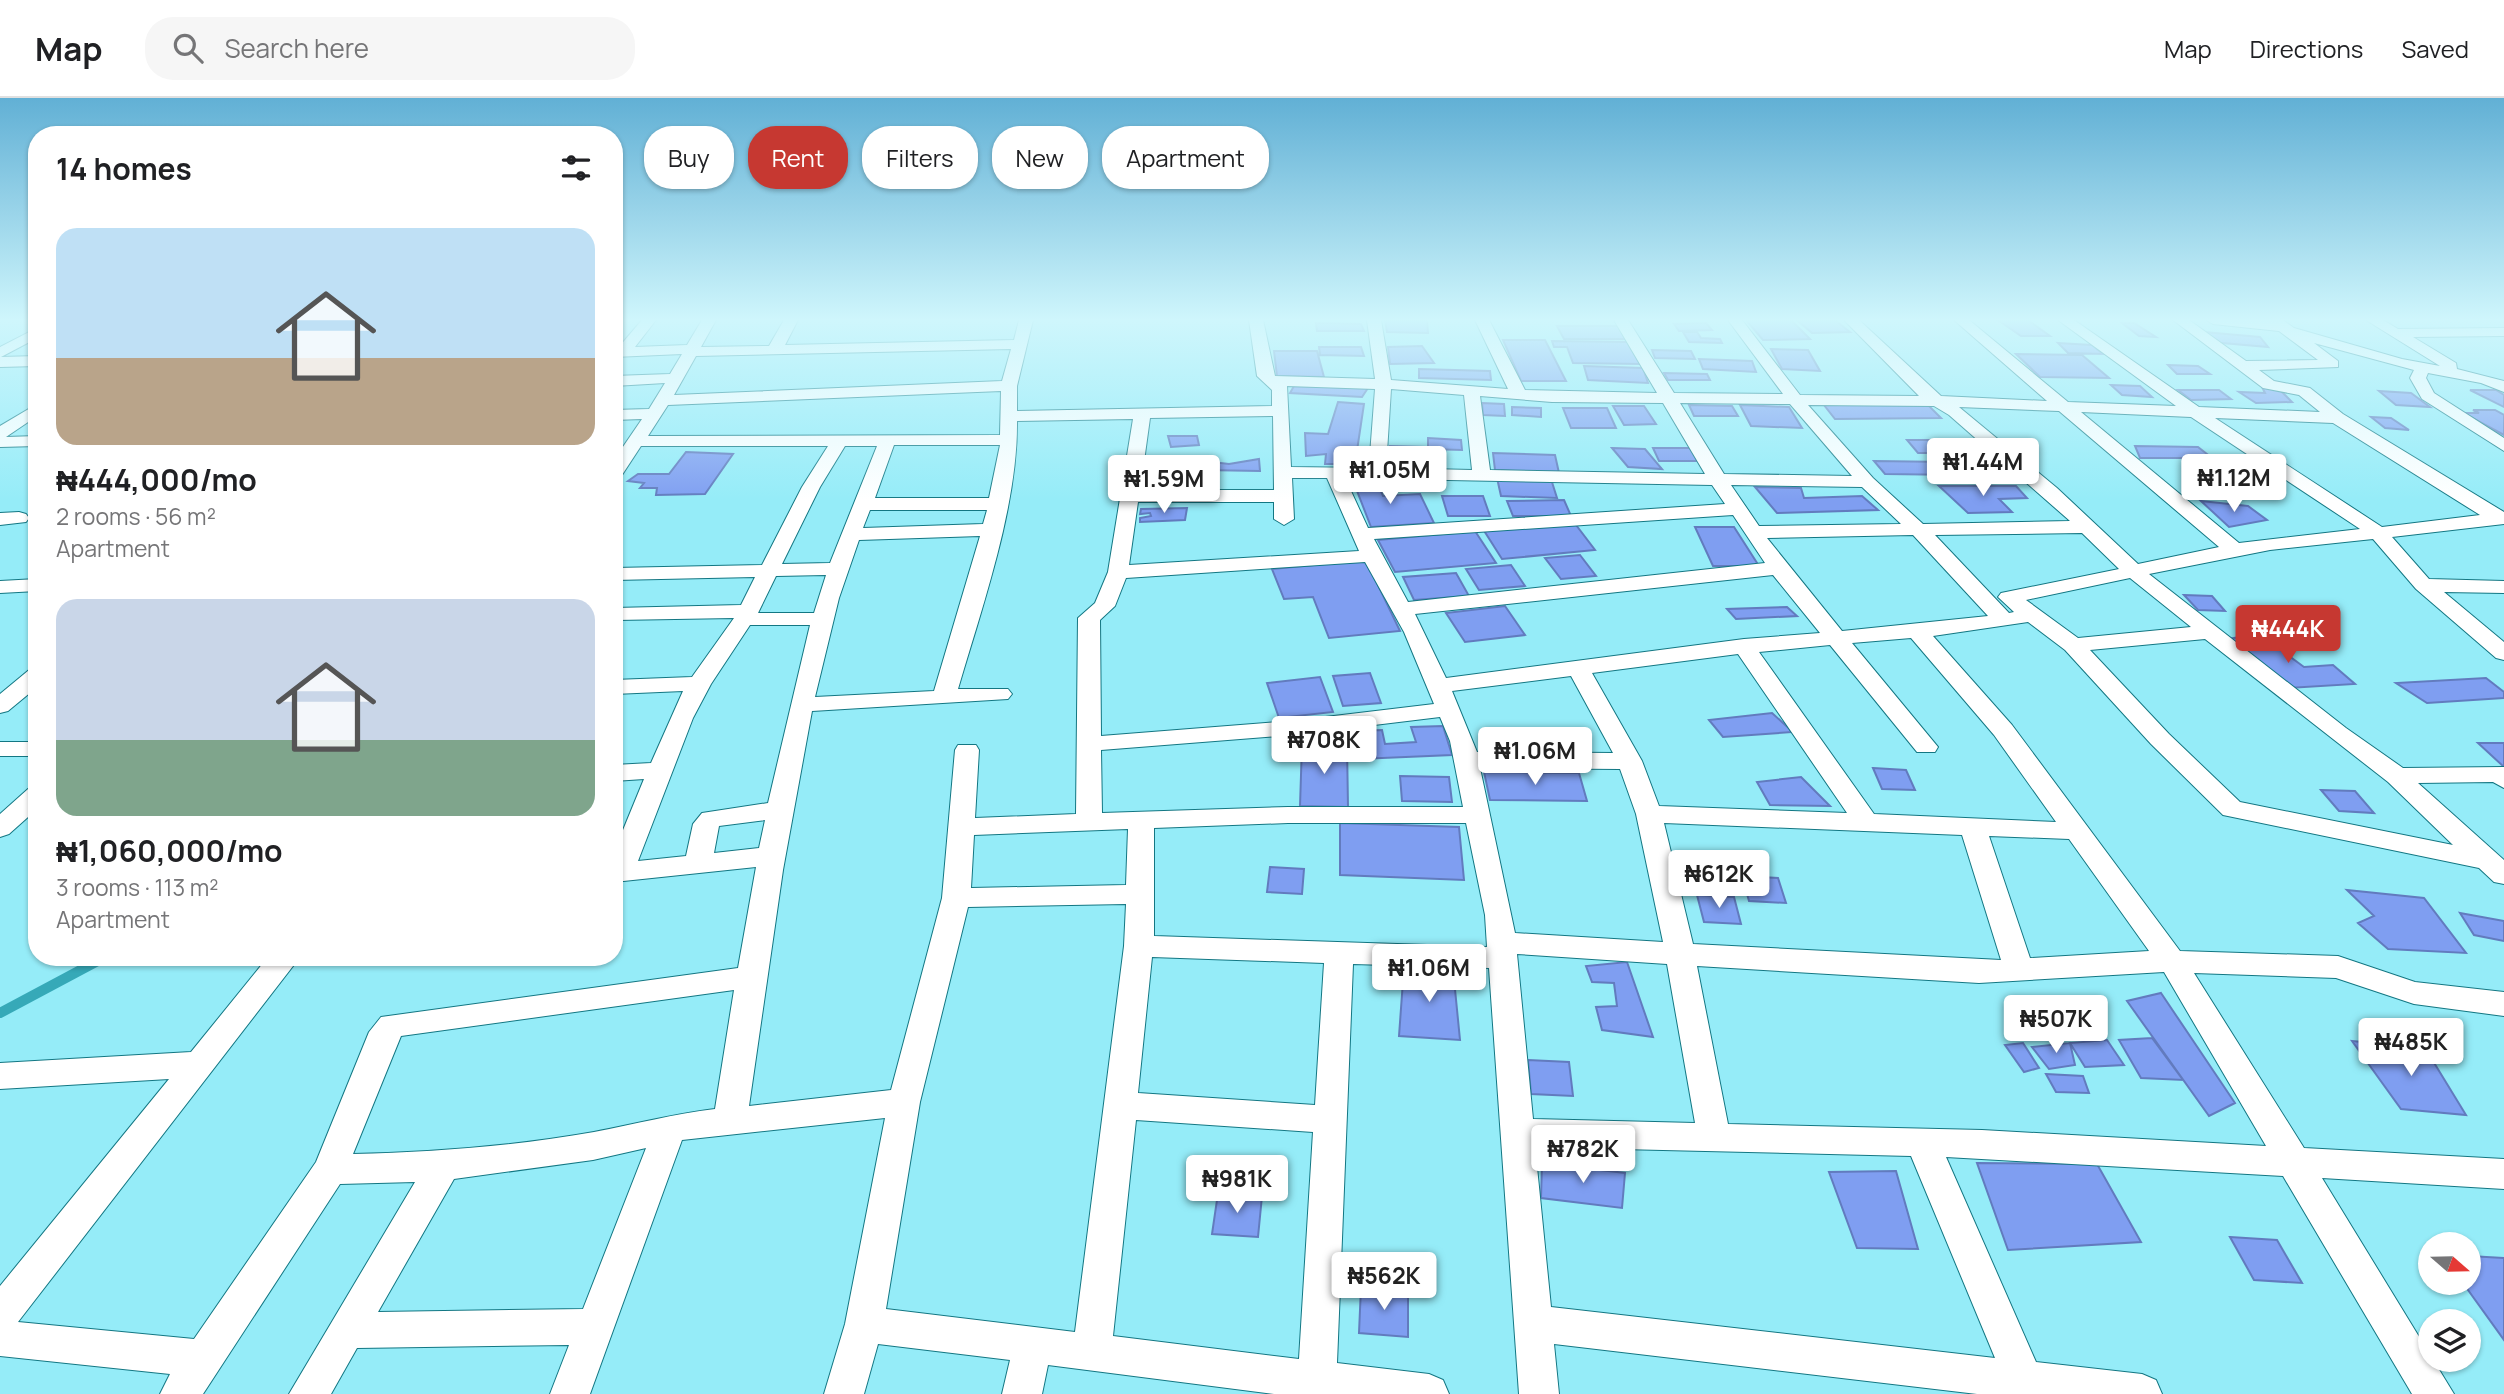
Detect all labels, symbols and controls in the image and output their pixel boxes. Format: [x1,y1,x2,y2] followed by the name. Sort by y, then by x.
[145,17,635,80] search box
[35,26,103,71] text: Map
[169,29,207,67] icon: search
[225,30,369,66] text: Search here
[2164,32,2212,65] text: Map
[2250,32,2363,65] text: Directions
[2401,32,2469,65] text: Saved
[644,126,734,189] chip: Buy
[748,126,848,189] chip: Rent
[862,126,978,189] chip: Filters
[992,126,1088,189] chip: New
[1102,126,1269,189] chip: Apartment
[56,148,192,189] text: 14 homes
[557,149,595,187] icon: filters
[263,273,389,399] icon: home
[1926,438,2040,498] pin: ₦1.44M
[1943,445,2023,477] text: ₦1.44M
[1333,446,1447,506] pin: ₦1.05M
[1349,453,1431,485] text: ₦1.05M
[2177,454,2291,514] pin: ₦1.12M
[1107,456,1221,515] pin: ₦1.59M
[56,459,257,500] text: ₦444,000/mo
[2197,461,2271,493] text: ₦1.12M
[1124,462,1204,494] text: ₦1.59M
[56,500,216,532] text: 2 rooms · 56 m²
[56,532,170,564] text: Apartment
[2239,606,2337,665] pin: ₦444K
[2252,612,2324,644] text: ₦444K
[263,644,389,770] icon: home
[1275,716,1373,776] pin: ₦708K
[1288,723,1360,755] text: ₦708K
[1478,728,1592,787] pin: ₦1.06M
[1494,734,1576,766] text: ₦1.06M
[56,830,283,871] text: ₦1,060,000/mo
[1670,850,1768,910] pin: ₦612K
[1684,857,1754,889] text: ₦612K
[56,871,219,903] text: 3 rooms · 113 m²
[56,903,170,935] text: Apartment
[1372,944,1486,1004] pin: ₦1.06M
[1388,951,1470,983] text: ₦1.06M
[2007,996,2105,1055] pin: ₦507K
[2020,1002,2092,1034] text: ₦507K
[2362,1018,2460,1078] pin: ₦485K
[2374,1025,2448,1057] text: ₦485K
[1534,1126,1632,1185] pin: ₦782K
[1547,1132,1619,1164] text: ₦782K
[1188,1156,1286,1215] pin: ₦981K
[1202,1162,1272,1194] text: ₦981K
[2418,1232,2482,1295] north arrow
[2418,1232,2481,1372] map controls
[1335,1252,1433,1312] pin: ₦562K
[1348,1259,1420,1291] text: ₦562K
[2418,1309,2481,1372] button: layers

